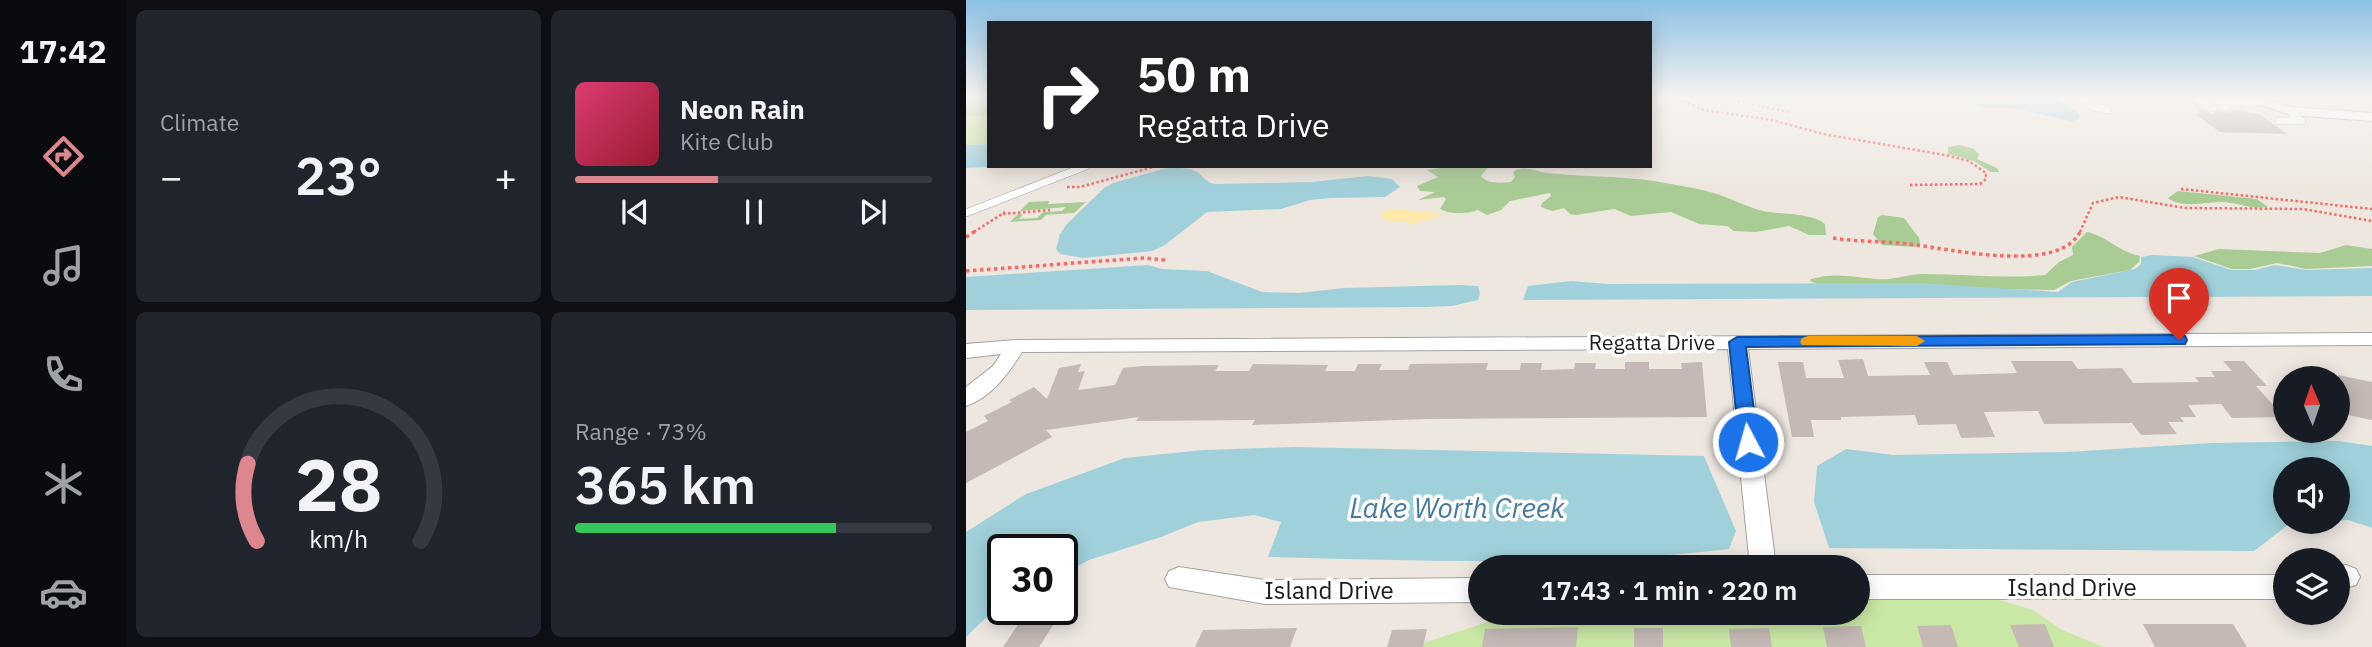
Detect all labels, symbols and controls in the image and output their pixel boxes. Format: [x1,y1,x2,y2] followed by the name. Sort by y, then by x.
[19,30,107,72] text: 17:42
[1137,42,1251,105] text: 50 m
[1022,49,1113,140] icon: right
[680,92,805,126] text: Neon Rain
[1137,104,1330,146] text: Regatta Drive
[160,107,239,137] text: Climate
[680,126,773,156] text: Kite Club
[39,132,88,181] icon: directions
[295,142,382,209] text: 23°
[160,152,183,201] text: −
[494,152,517,201] text: +
[616,193,654,231] icon: previous
[735,193,773,231] icon: pause
[854,193,892,231] icon: next
[39,241,88,290] icon: music
[2149,268,2209,340] pin
[2160,279,2198,317] icon: arrive
[1589,328,1715,356] street label: Regatta Drive
[39,350,88,399] icon: phone
[2273,366,2350,443] north arrow
[2273,366,2350,625] map controls
[1711,405,1785,479] position arrow
[575,416,707,446] text: Range · 73%
[295,436,382,531] text: 28
[575,451,756,518] text: 365 km
[2273,457,2350,534] button: sound
[39,459,88,508] icon: climate
[1349,489,1565,526] water label: Lake Worth Creek
[309,521,368,554] text: km/h
[987,534,1078,625] speed limit sign: 30
[2273,548,2350,625] button: layers
[39,568,88,617] icon: car
[2007,571,2137,603] street label: Island Drive
[1541,573,1797,607] text: 17:43 · 1 min · 220 m
[1264,574,1394,606] street label: Island Drive

